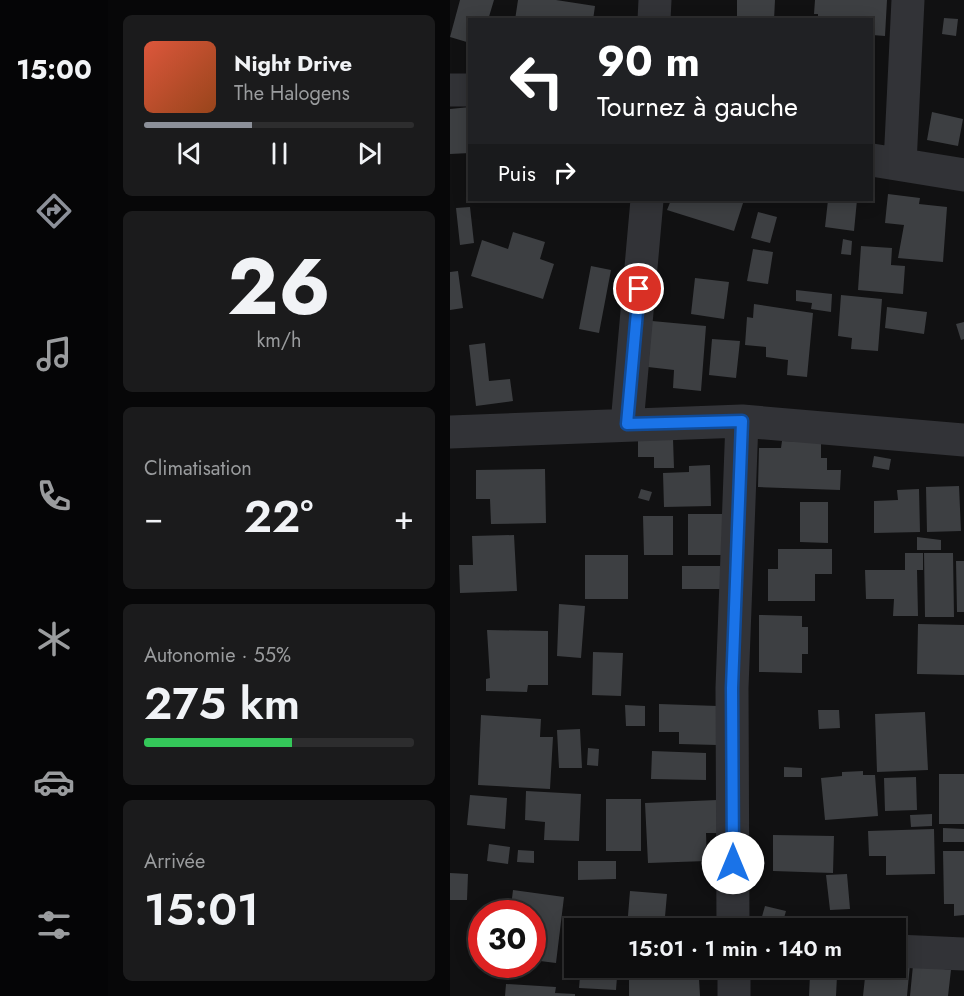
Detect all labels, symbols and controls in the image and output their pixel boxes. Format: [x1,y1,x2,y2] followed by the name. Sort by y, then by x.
[597,31,700,92] text: 90 m
[498,42,576,120] icon: left
[234,47,352,79] text: Night Drive
[16,50,92,89] text: 15:00
[234,79,350,108] text: The Halogens
[597,87,798,126] text: Tournez à gauche
[173,137,206,170] icon: previous
[263,137,296,170] icon: pause
[353,137,386,170] icon: next
[548,156,581,189] icon: right
[498,157,536,189] text: Puis
[33,190,75,232] icon: directions
[227,231,331,343] text: 26
[613,263,664,314] pin
[622,272,655,305] icon: arrive
[256,326,302,355] text: km/h
[33,333,75,375] icon: music
[144,454,252,483] text: Climatisation
[33,475,75,517] icon: phone
[244,484,313,549] text: 22°
[144,494,163,541] text: −
[394,494,414,541] text: +
[33,618,75,660] icon: climate
[144,641,291,670] text: Autonomie · 55%
[144,671,300,736] text: 275 km
[33,761,75,803] icon: car
[701,831,765,895] position arrow
[144,847,205,876] text: Arrivée
[144,877,259,942] text: 15:01
[468,900,546,978] speed limit sign: 30
[33,904,75,946] icon: filters
[628,932,842,964] text: 15:01 · 1 min · 140 m

